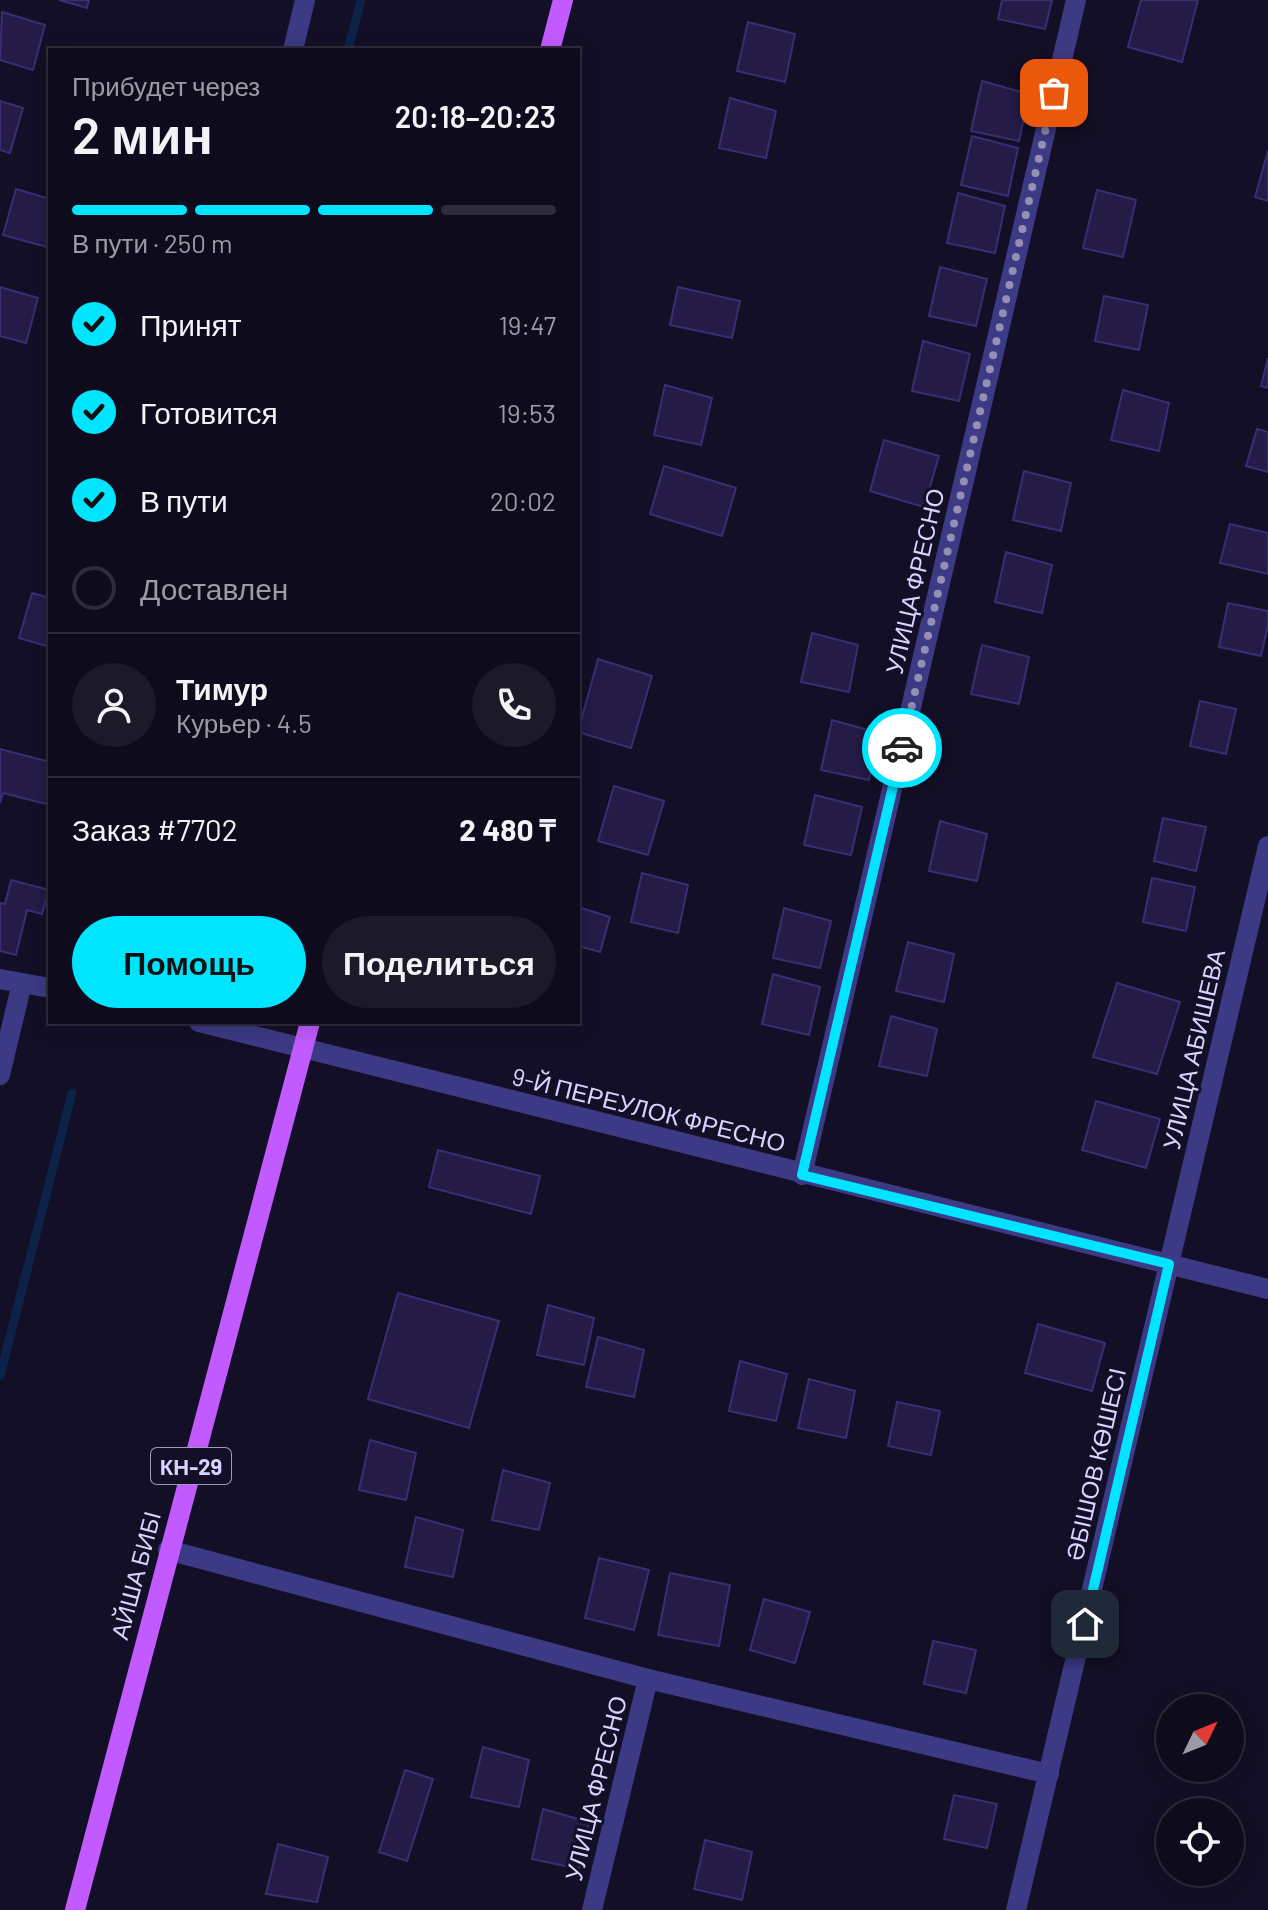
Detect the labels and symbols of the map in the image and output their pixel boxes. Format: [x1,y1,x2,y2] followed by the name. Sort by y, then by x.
[1020,59,1088,127] pin
[879,485,949,677] street label: УЛИЦА ФРЕСНО
[862,708,942,788] courier
[1156,946,1230,1152] street label: УЛИЦА АБИШЕВА
[509,1061,789,1157] street label: 9-Й ПЕРЕУЛОК ФРЕСНО
[1059,1365,1131,1563] street label: ӘБІШОВ КӨШЕСІ
[151,1448,231,1484] road number: КН-29
[104,1508,166,1642] street label: АЙША БИБІ
[1051,1590,1119,1658] pin
[558,1693,632,1883] street label: УЛИЦА ФРЕСНО
[1156,1694,1244,1782] north arrow

